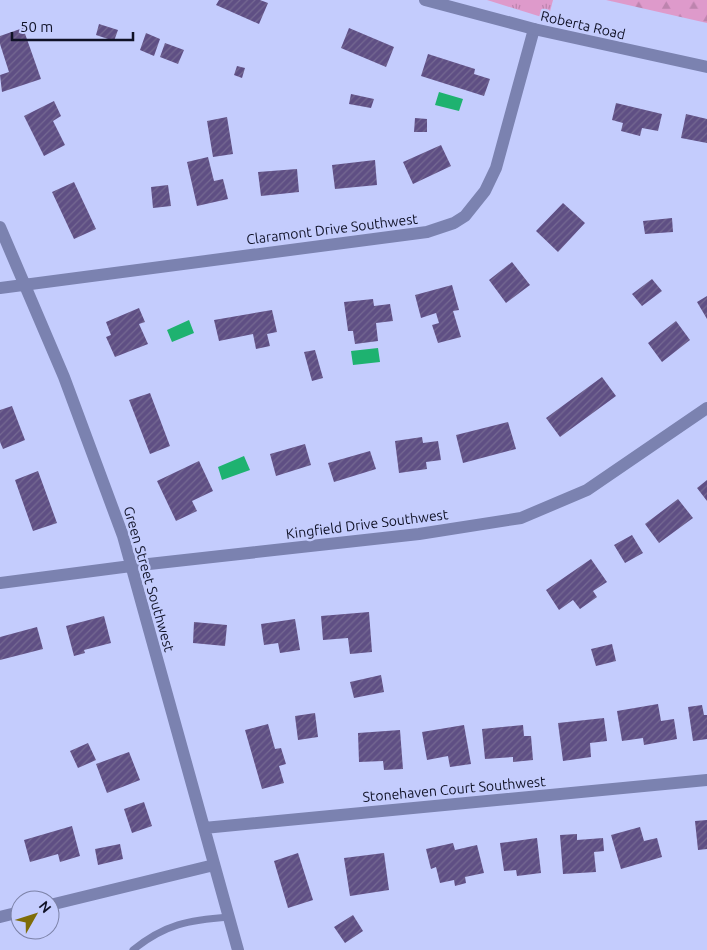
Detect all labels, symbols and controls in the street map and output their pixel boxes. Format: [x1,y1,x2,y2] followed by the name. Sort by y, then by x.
[539,8,627,42] street label: Roberta Road
[12,10,134,42] scale bar
[20,18,53,35] text: 50 m
[245,210,419,247] street label: Claramont Drive Southwest
[121,504,178,654] street label: Green Street Southwest
[285,506,449,542] street label: Kingfield Drive Southwest
[362,773,547,805] street label: Stonehaven Court Southwest
[10,890,60,940] north arrow
[36,898,55,916] text: N

